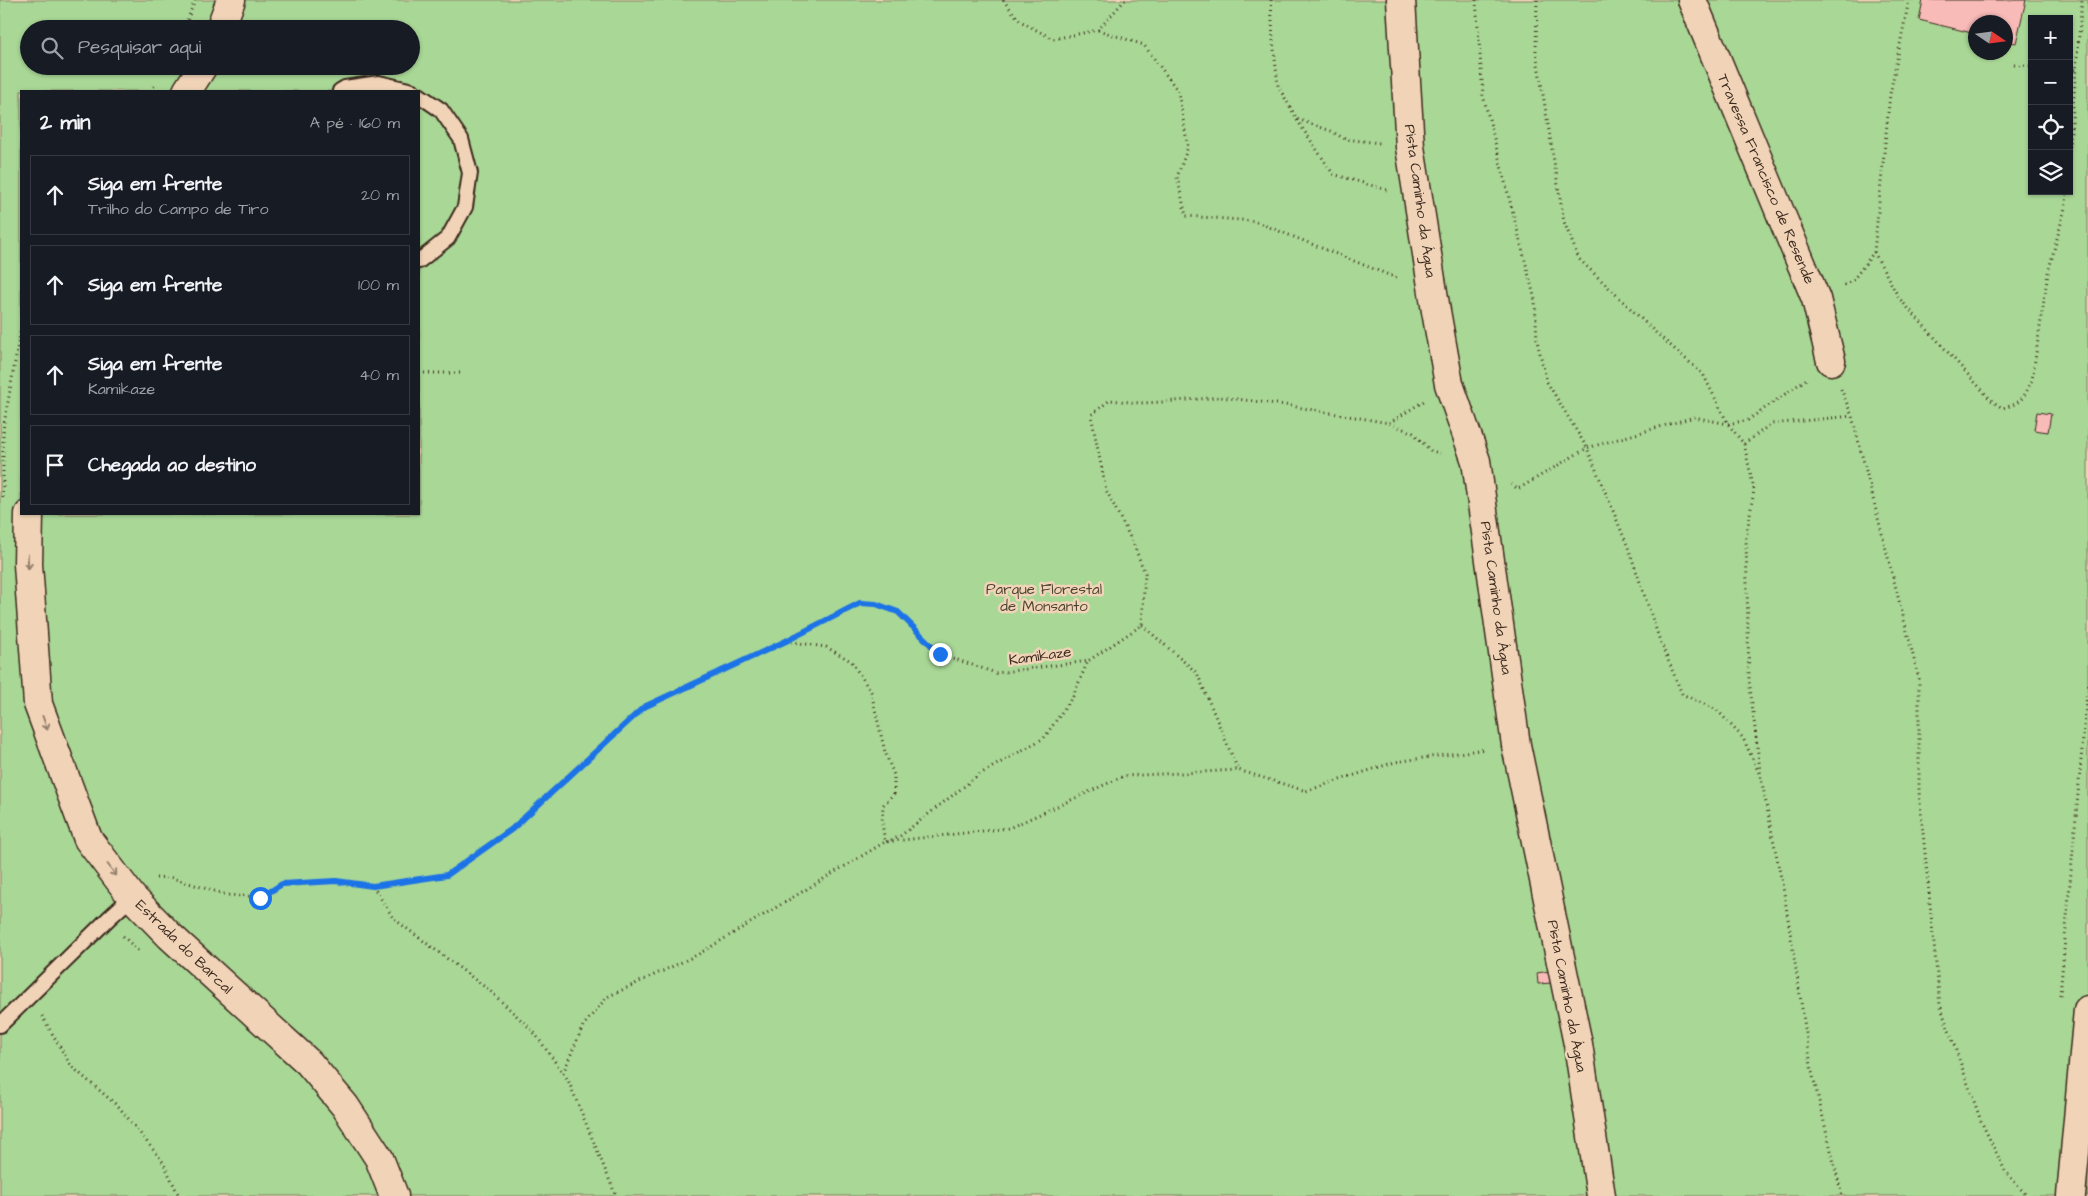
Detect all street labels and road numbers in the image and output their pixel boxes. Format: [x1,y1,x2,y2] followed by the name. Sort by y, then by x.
[1712,71,1820,287] street label: Travessa Francisco de Resende
[1398,123,1441,279] street label: Pista Caminho da Água
[1474,520,1517,676] street label: Pista Caminho da Água
[1007,641,1073,671] street label: Kamikaze
[131,895,237,999] street label: Estrada do Barcal
[1541,918,1592,1074] street label: Pista Caminho da Água

